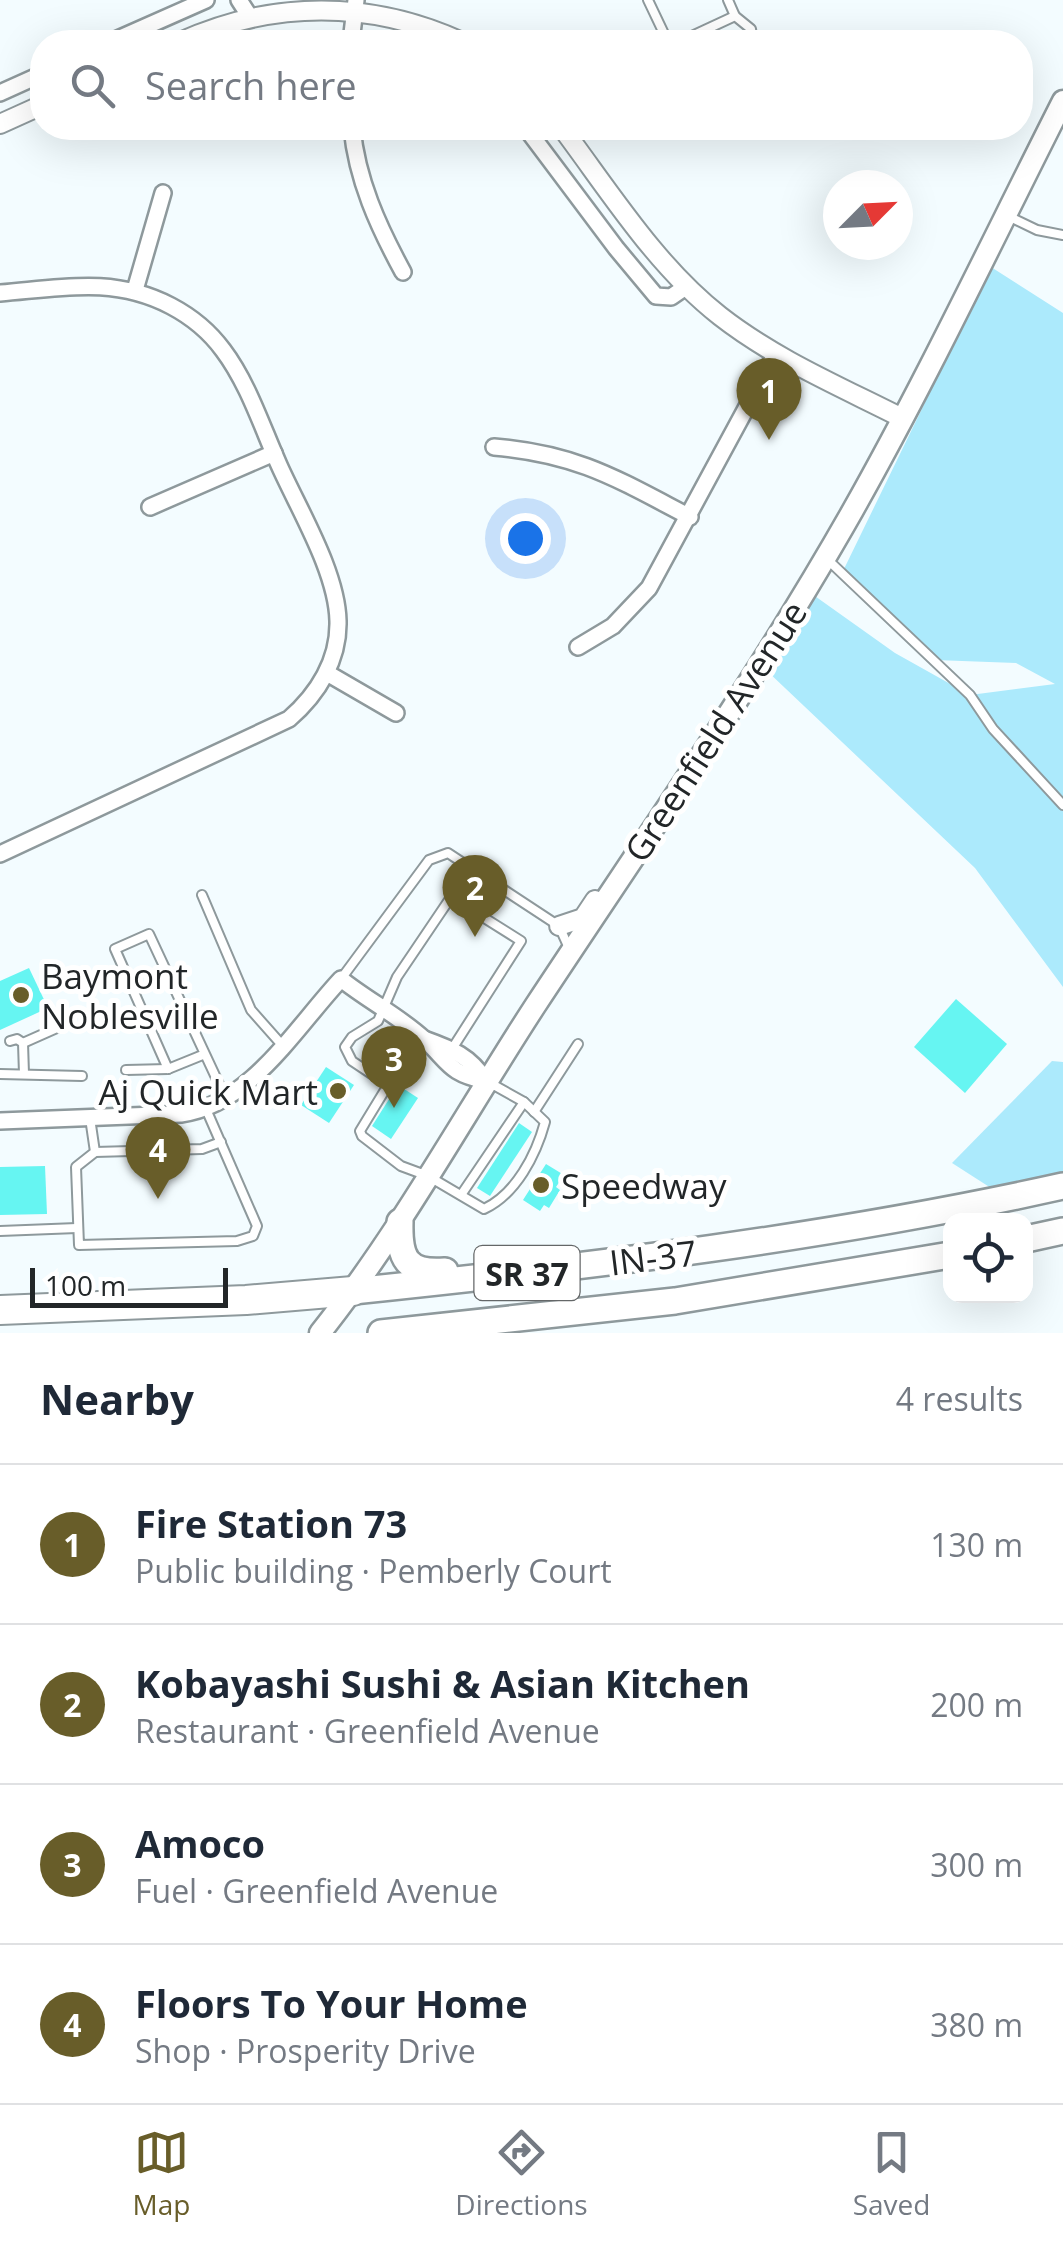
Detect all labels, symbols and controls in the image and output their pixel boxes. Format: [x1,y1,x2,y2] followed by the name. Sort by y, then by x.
[30,30,1033,140] search box
[65,58,120,113] icon: search
[145,59,357,111] text: Search here
[823,170,913,260] north arrow
[736,358,802,440] pin: 1
[500,513,551,564] your location
[613,592,817,870] street label: Greenfield Avenue
[442,854,508,937] pin: 2
[41,952,219,1039] place label: Baymont Noblesville
[10,984,32,1006] marker: Baymont Noblesville
[362,1026,426,1108] pin: 3
[98,1068,318,1115] place label: Aj Quick Mart
[327,1080,349,1102] marker: Aj Quick Mart
[126,1116,190,1199] pin: 4
[561,1162,727,1209] place label: Speedway
[530,1174,552,1196] marker: Speedway
[943,1213,1033,1303] map controls
[943,1213,1033,1303] button: locate
[607,1228,699,1286] street label: IN-37
[474,1246,580,1300] road number: SR 37
[30,1263,228,1308] scale bar
[45,1266,126,1304] text: 100 m
[40,1370,194,1427] text: Nearby
[896,1377,1023,1420] text: 4 results
[135,1497,407,1549] text: Fire Station 73
[63,1523,82,1566] text: 1
[930,1523,1023,1566] text: 130 m
[135,1549,612,1592] text: Public building · Pemberly Court
[135,1657,750,1709] text: Kobayashi Sushi & Asian Kitchen
[63,1683,82,1726] text: 2
[930,1683,1023,1726] text: 200 m
[135,1709,600,1752] text: Restaurant · Greenfield Avenue
[135,1817,265,1869] text: Amoco
[63,1843,82,1886] text: 3
[930,1843,1023,1886] text: 300 m
[135,1869,498,1912] text: Fuel · Greenfield Avenue
[135,1977,528,2029] text: Floors To Your Home
[63,2003,82,2046] text: 4
[930,2003,1023,2046] text: 380 m
[135,2029,476,2072] text: Shop · Prosperity Drive
[132,2125,190,2223] tab: Map
[455,2125,588,2223] tab: Directions
[853,2125,930,2223] tab: Saved

